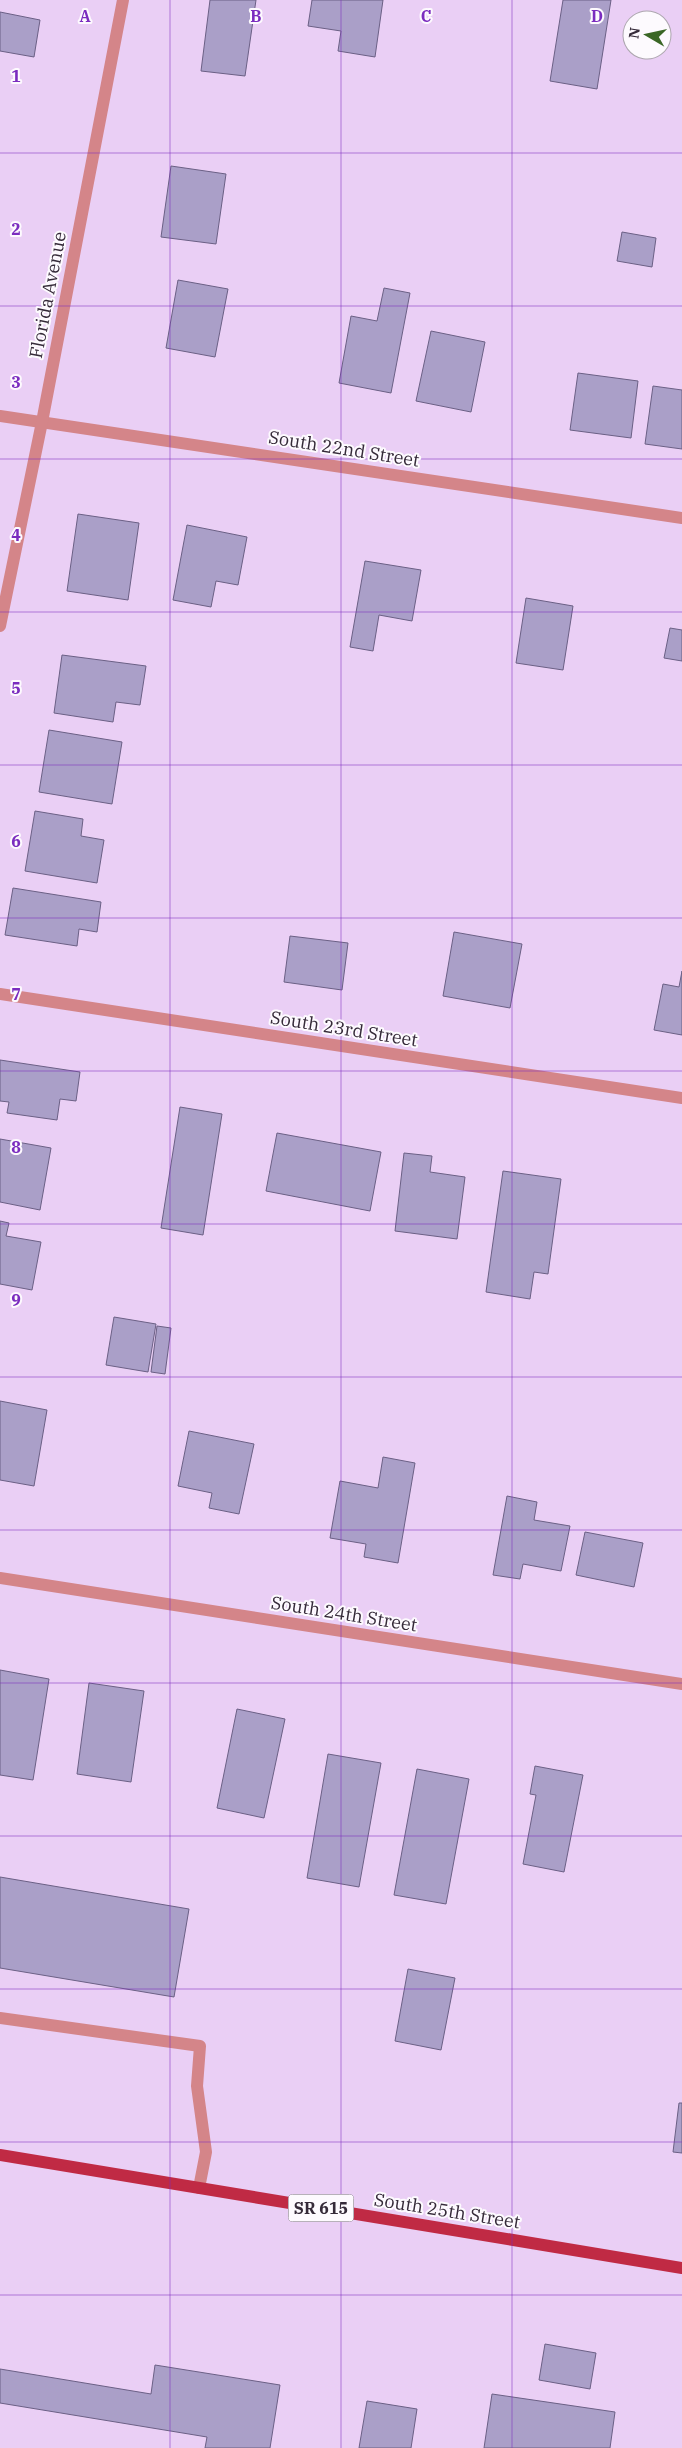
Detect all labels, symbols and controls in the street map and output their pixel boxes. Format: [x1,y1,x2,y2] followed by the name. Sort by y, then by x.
[79,6,91,26] text: A
[250,6,262,26] text: B
[421,6,431,26] text: C
[591,6,603,26] text: D
[622,10,672,60] north arrow
[624,26,644,40] text: N
[11,66,21,86] text: 1
[11,219,21,239] text: 2
[24,230,71,360] street label: Florida Avenue
[11,372,21,392] text: 3
[267,425,421,472] street label: South 22nd Street
[11,525,21,545] text: 4
[11,678,21,698] text: 5
[11,831,21,851] text: 6
[11,984,21,1004] text: 7
[269,1006,419,1052] street label: South 23rd Street
[11,1137,21,1157] text: 8
[11,1290,21,1310] text: 9
[269,1591,419,1636] street label: South 24th Street
[372,2188,522,2233] street label: South 25th Street
[288,2194,354,2222] road number: SR 615

